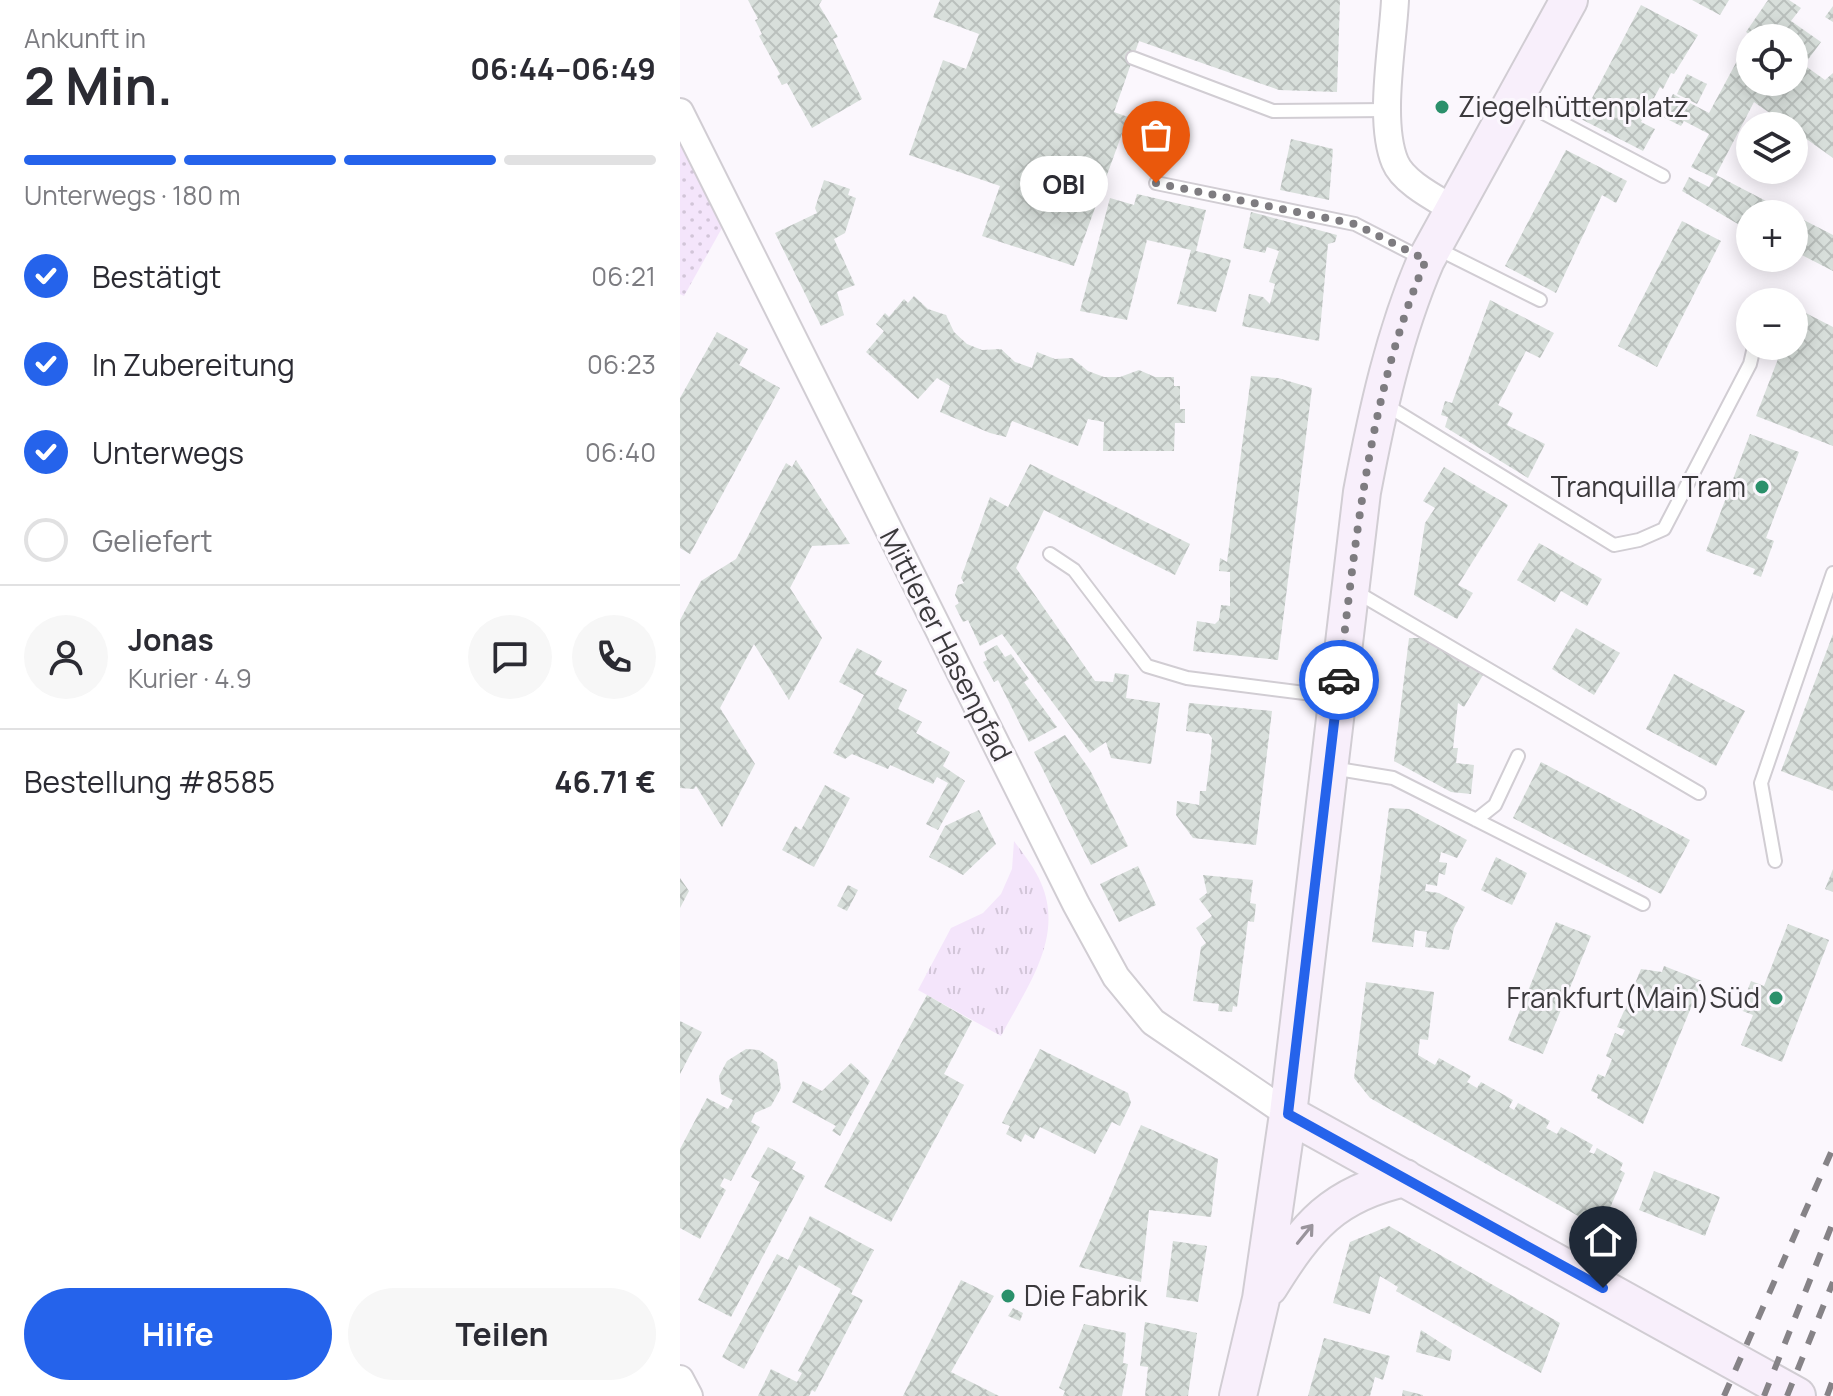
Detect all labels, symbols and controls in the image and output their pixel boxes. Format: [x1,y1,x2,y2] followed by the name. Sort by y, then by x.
[24,20,146,56] text: Ankunft in
[1736,24,1808,360] map controls
[1736,24,1808,96] button: locate
[470,48,656,89] text: 06:44–06:49
[24,50,173,121] text: 2 Min.
[1458,87,1689,125] place label: Ziegelhüttenplatz
[1433,98,1451,116] marker: Ziegelhüttenplatz
[1122,101,1190,183] pin
[1736,112,1808,184] button: layers
[1134,113,1178,157] icon: bag
[1020,155,1108,211] callout: OBI
[1042,166,1086,202] text: OBI
[24,177,240,213] text: Unterwegs · 180 m
[1736,200,1808,272] button: +
[24,254,68,298] icon: check
[92,256,221,297] text: Bestätigt
[591,258,656,294] text: 06:21
[1736,288,1808,360] button: −
[24,342,68,386] icon: check
[92,344,295,385] text: In Zubereitung
[587,346,656,382] text: 06:23
[24,430,68,474] icon: check
[92,432,244,473] text: Unterwegs
[585,434,656,470] text: 06:40
[1551,467,1746,505] place label: Tranquilla Tram
[1753,478,1771,496] marker: Tranquilla Tram
[92,520,213,561] text: Geliefert
[872,522,1022,767] street label: Mittlerer Hasenpfad
[24,615,108,699] button: person
[468,615,552,699] button: chat
[572,615,656,699] button: phone
[128,619,214,660] text: Jonas
[1299,640,1379,720] courier
[1317,658,1361,702] icon: car
[128,660,252,696] text: Kurier · 4.9
[24,761,275,802] text: Bestellung #8585
[554,761,656,802] text: 46.71 €
[1506,978,1760,1016] place label: Frankfurt(Main)Süd
[1767,989,1785,1007] marker: Frankfurt(Main)Süd
[1569,1206,1637,1288] pin
[1581,1218,1625,1262] icon: home
[1296,1224,1314,1245] one-way arrow
[1024,1276,1149,1314] place label: Die Fabrik
[999,1287,1017,1305] marker: Die Fabrik
[24,1288,332,1380] button: Hilfe
[348,1288,656,1380] button: Teilen

